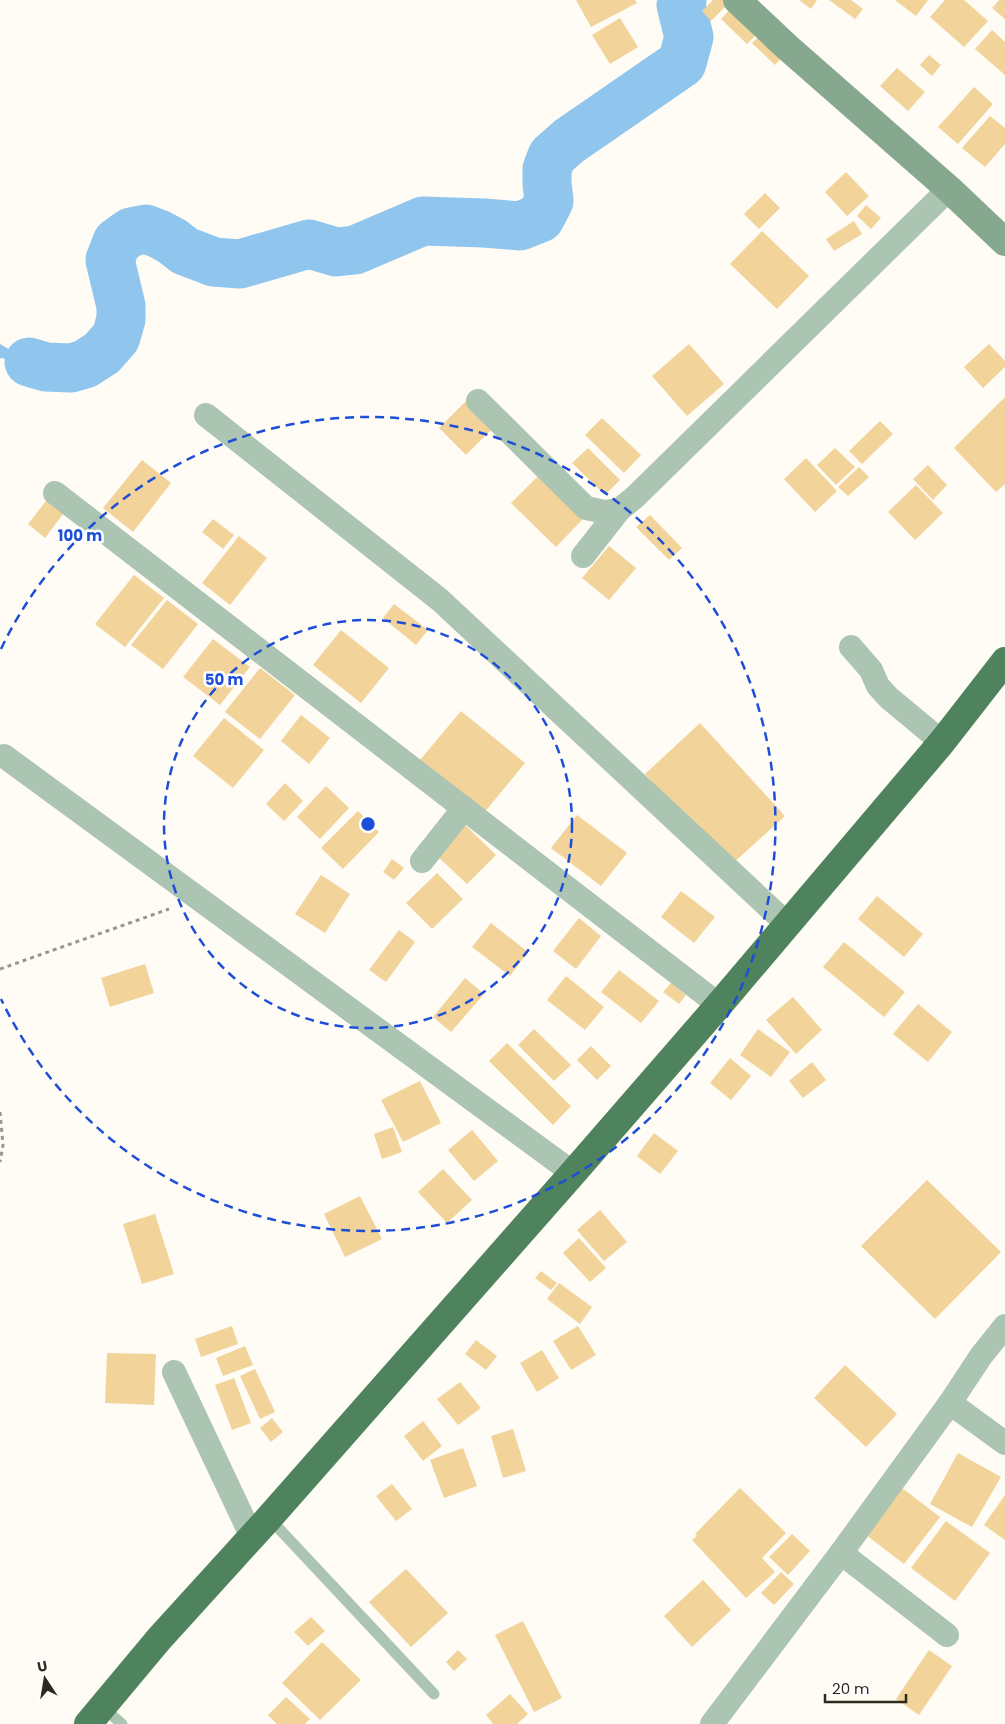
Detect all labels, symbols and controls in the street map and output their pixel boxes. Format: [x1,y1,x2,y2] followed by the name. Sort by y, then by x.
[58,525,102,546] text: 100 m
[205,669,243,690] text: 50 m
[359,815,377,833] centre of rings
[20,1654,70,1704] north arrow
[35,1655,49,1677] text: U
[825,1672,906,1704] scale bar
[832,1678,870,1699] text: 20 m

